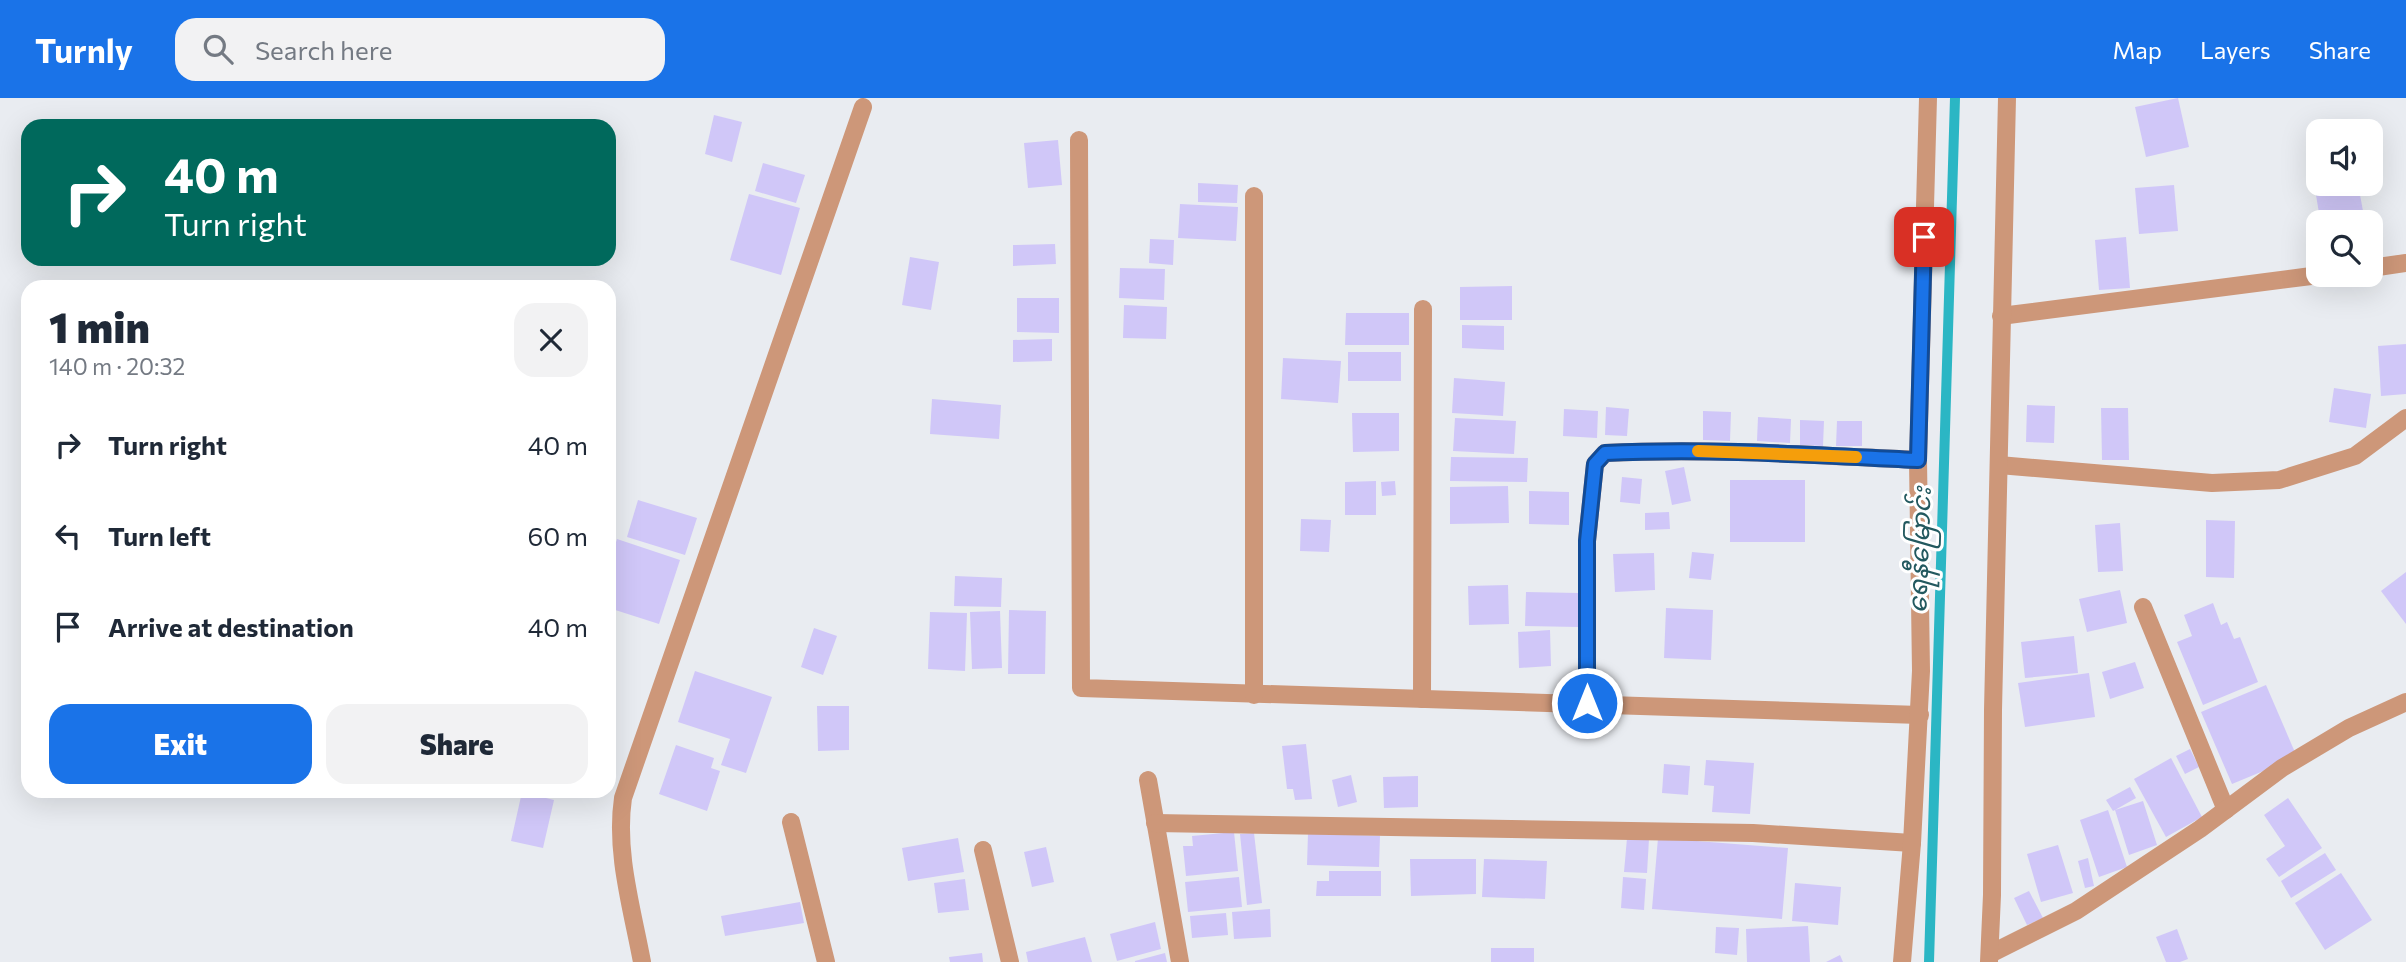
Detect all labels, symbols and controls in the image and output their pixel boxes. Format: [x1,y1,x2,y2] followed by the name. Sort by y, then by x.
[175,18,665,81] search box
[35,29,133,70] text: Turnly
[199,30,237,68] icon: search
[255,34,392,65] text: Search here
[2113,35,2162,64] text: Map
[2200,35,2271,64] text: Layers
[2309,35,2371,64] text: Share
[2306,119,2383,287] map controls
[2306,119,2383,196] button: sound
[164,143,279,203] text: 40 m
[49,147,140,238] icon: right
[164,203,307,243] text: Turn right
[1894,207,1954,267] pin
[2306,210,2383,287] button: search
[1905,218,1943,256] icon: arrive
[49,300,150,352] text: 1 min
[514,303,588,377] button: close
[49,352,185,380] text: 140 m · 20:32
[49,426,87,464] icon: right
[108,429,227,460] text: Turn right
[528,429,588,460] text: 40 m
[1899,484,1944,614] water label: ရေနီမြောင်း
[49,517,87,555] icon: left
[108,520,211,551] text: Turn left
[528,520,588,551] text: 60 m
[49,608,87,646] icon: arrive
[108,611,354,642] text: Arrive at destination
[528,611,588,642] text: 40 m
[1550,666,1624,740] position arrow
[49,704,312,784] button: Exit
[326,704,588,784] button: Share

